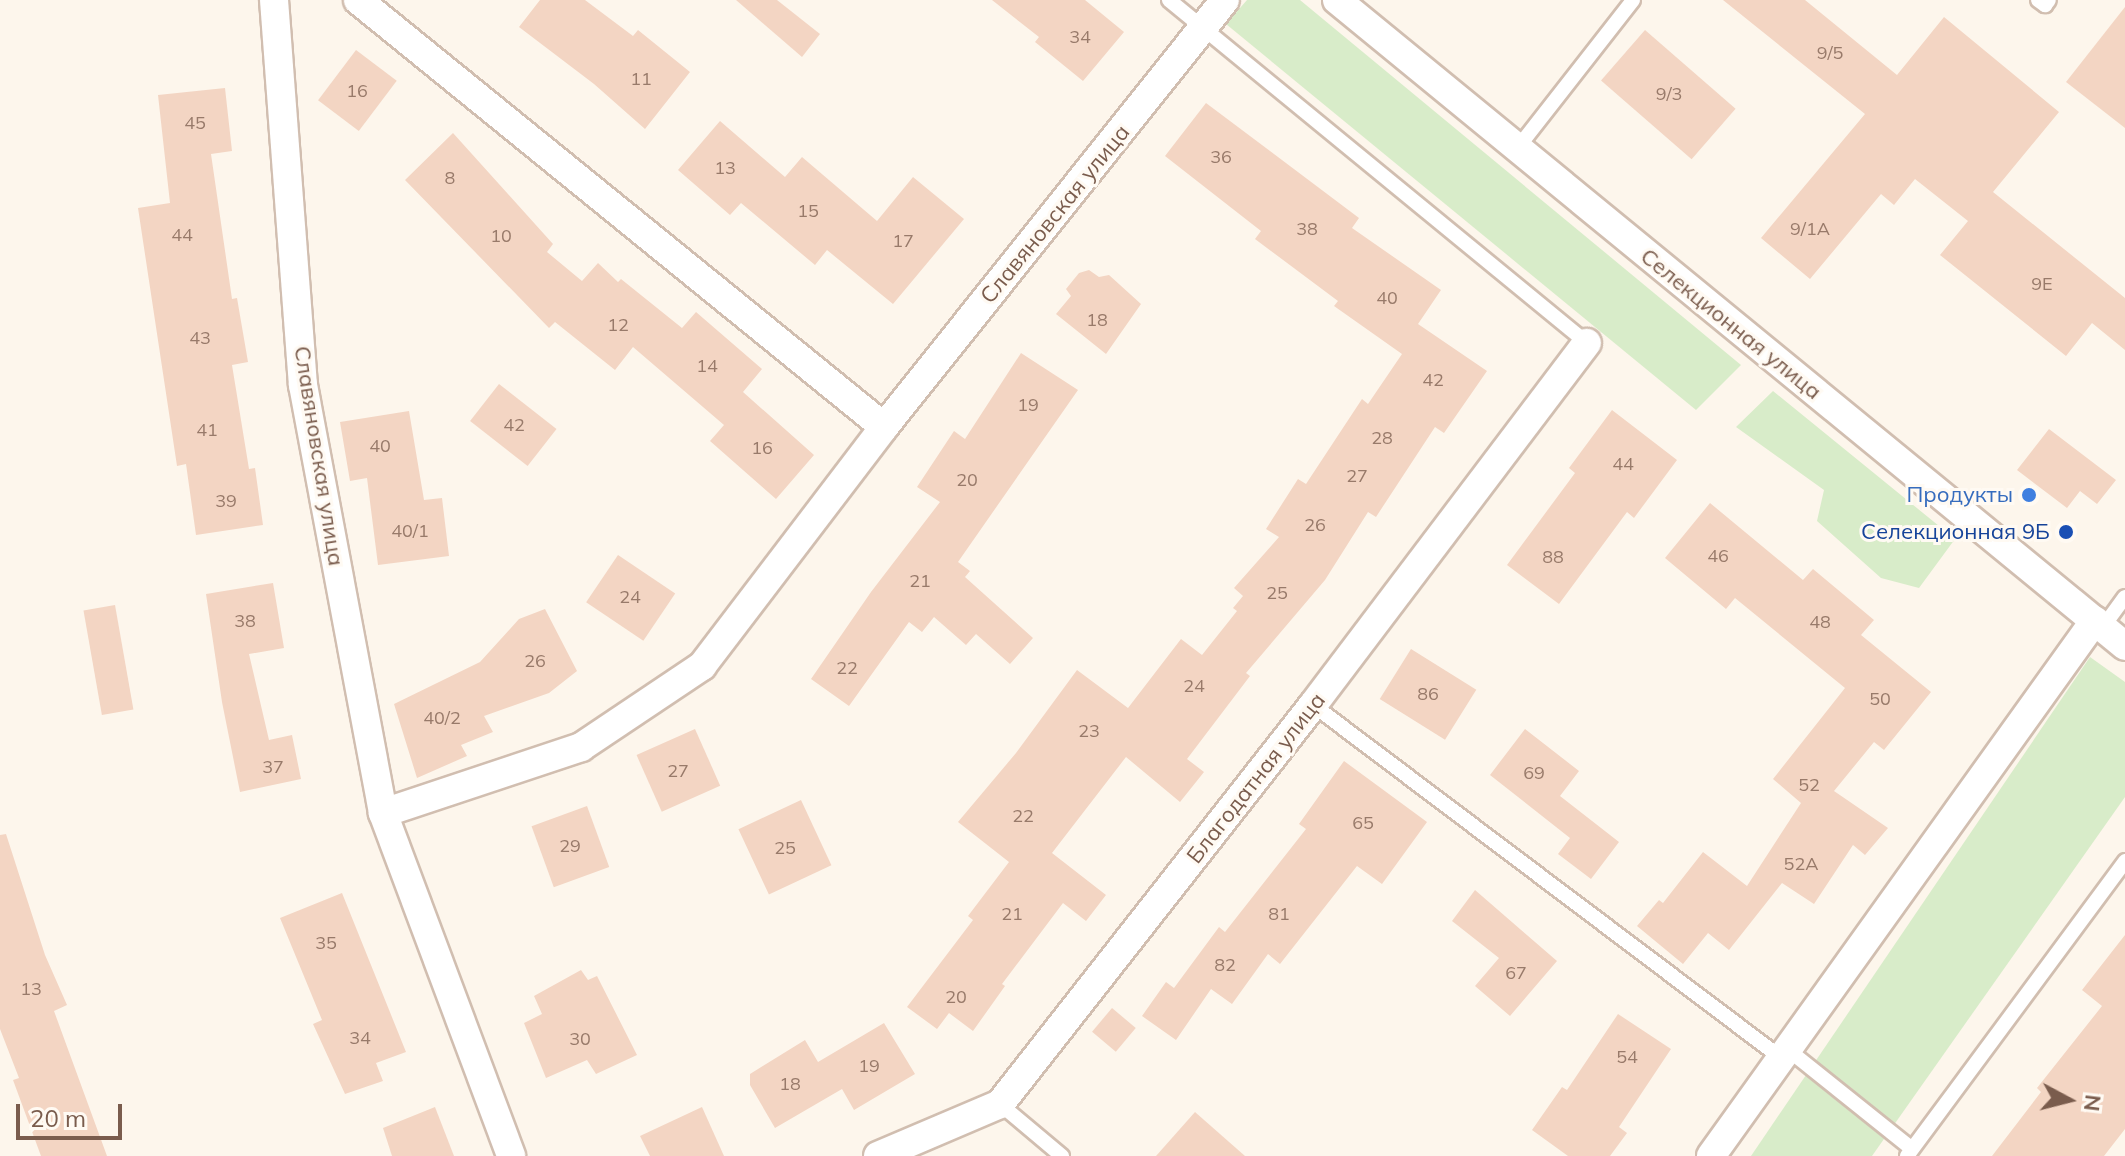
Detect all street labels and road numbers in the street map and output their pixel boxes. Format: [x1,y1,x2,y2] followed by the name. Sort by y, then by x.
[975,119,1135,309] street label: Славяновская улица
[1635,243,1827,405] street label: Селекционная улица
[289,344,349,568] street label: Славяновская улица
[1181,687,1331,869] street label: Благодатная улица

